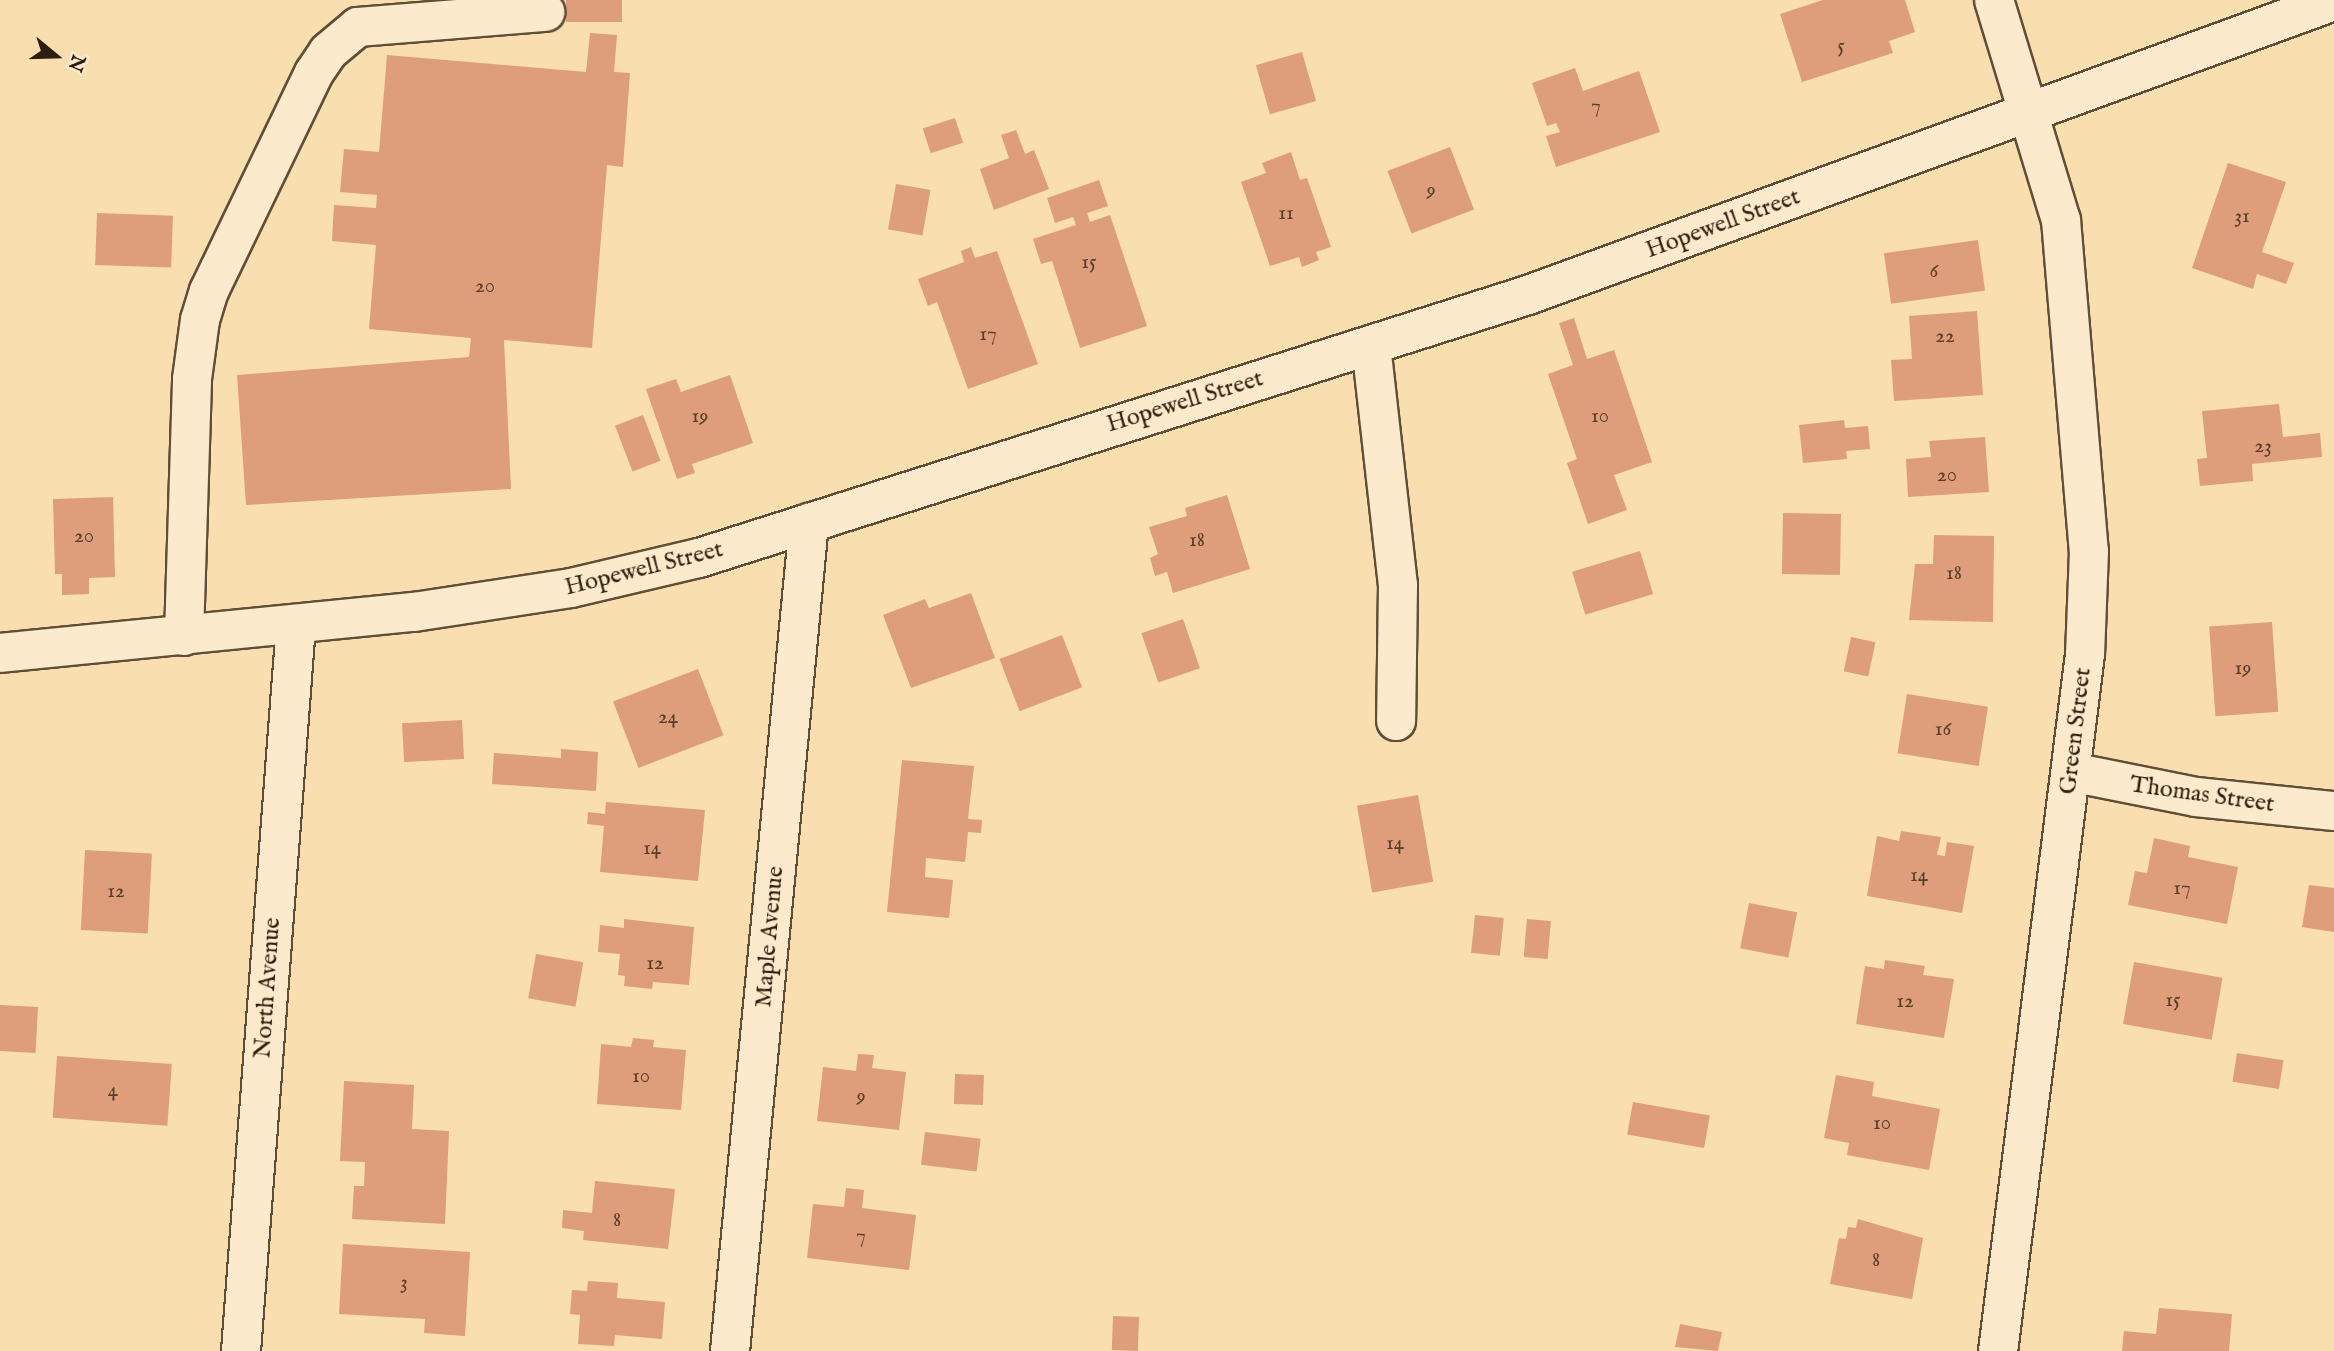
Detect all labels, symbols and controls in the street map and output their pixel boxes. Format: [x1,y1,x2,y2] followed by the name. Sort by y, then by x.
[21,21,91,91] north arrow
[1837,34,1845,60] house number: 5
[62,51,90,75] text: N
[1591,94,1601,120] house number: 7
[1426,178,1436,204] house number: 9
[1642,183,1804,265] street label: Hopewell Street
[1278,201,1294,227] house number: 11
[2234,204,2250,230] house number: 31
[1081,250,1097,276] house number: 15
[1930,259,1938,285] house number: 6
[475,274,495,300] house number: 20
[979,322,997,348] house number: 17
[1935,324,1955,350] house number: 22
[1103,365,1267,439] street label: Hopewell Street
[692,404,708,430] house number: 19
[1591,404,1609,430] house number: 10
[2254,434,2272,460] house number: 23
[1937,463,1957,489] house number: 20
[74,524,94,550] house number: 20
[1189,528,1205,554] house number: 18
[562,535,726,603] street label: Hopewell Street
[1946,561,1962,587] house number: 18
[2235,656,2251,682] house number: 19
[2054,666,2098,796] street label: Green Street
[658,705,678,731] house number: 24
[1935,717,1951,743] house number: 16
[2128,771,2276,819] street label: Thomas Street
[1386,831,1404,857] house number: 14
[643,836,661,862] house number: 14
[1910,863,1928,889] house number: 14
[749,865,791,1009] street label: Maple Avenue
[2173,876,2191,902] house number: 17
[107,879,125,905] house number: 12
[249,916,287,1060] street label: North Avenue
[646,951,664,977] house number: 12
[2165,988,2181,1014] house number: 15
[1896,989,1914,1015] house number: 12
[632,1064,650,1090] house number: 10
[108,1078,118,1104] house number: 4
[856,1084,866,1110] house number: 9
[1873,1111,1891,1137] house number: 10
[613,1208,621,1234] house number: 8
[856,1224,866,1250] house number: 7
[1872,1248,1880,1274] house number: 8
[400,1270,408,1296] house number: 3

